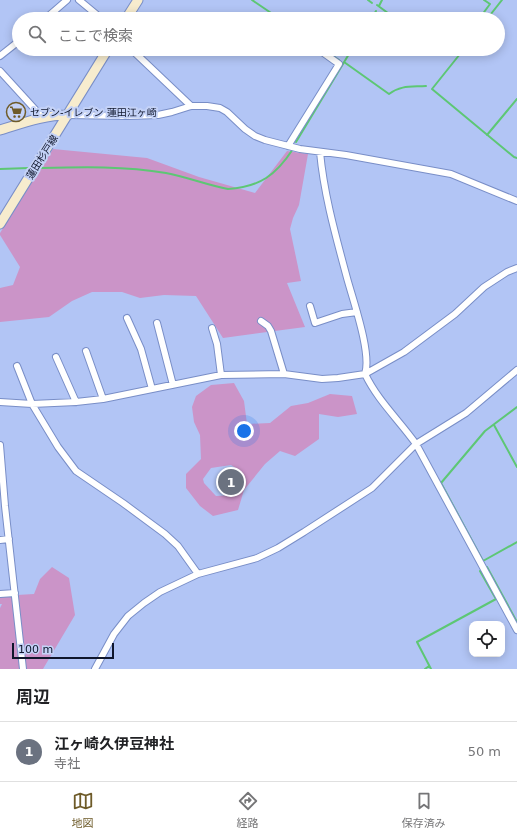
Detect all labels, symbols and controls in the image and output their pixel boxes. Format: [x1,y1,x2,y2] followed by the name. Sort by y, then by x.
[12,12,505,56] search box
[26,23,48,45] icon: search
[58,27,133,45] text: ここで検索
[5,101,27,123] supermarket icon: セブン-イレブン 蓮田江ヶ崎
[30,107,157,118] place label: セブン-イレブン 蓮田江ヶ崎
[24,133,60,181] street label: 蓮田杉戸線
[234,421,254,441] your location
[218,467,244,497] pin: 1
[469,621,505,657] map controls
[469,621,505,657] button: locate
[12,641,114,660] scale bar
[18,643,53,656] text: 100 m
[16,687,50,707] text: 周辺
[54,735,174,753] text: 江ヶ崎久伊豆神社
[24,744,34,759] text: 1
[468,744,501,759] text: 50 m
[54,756,80,771] text: 寺社
[72,790,94,830] tab: 地図
[237,790,259,830] tab: 経路
[402,790,446,830] tab: 保存済み

